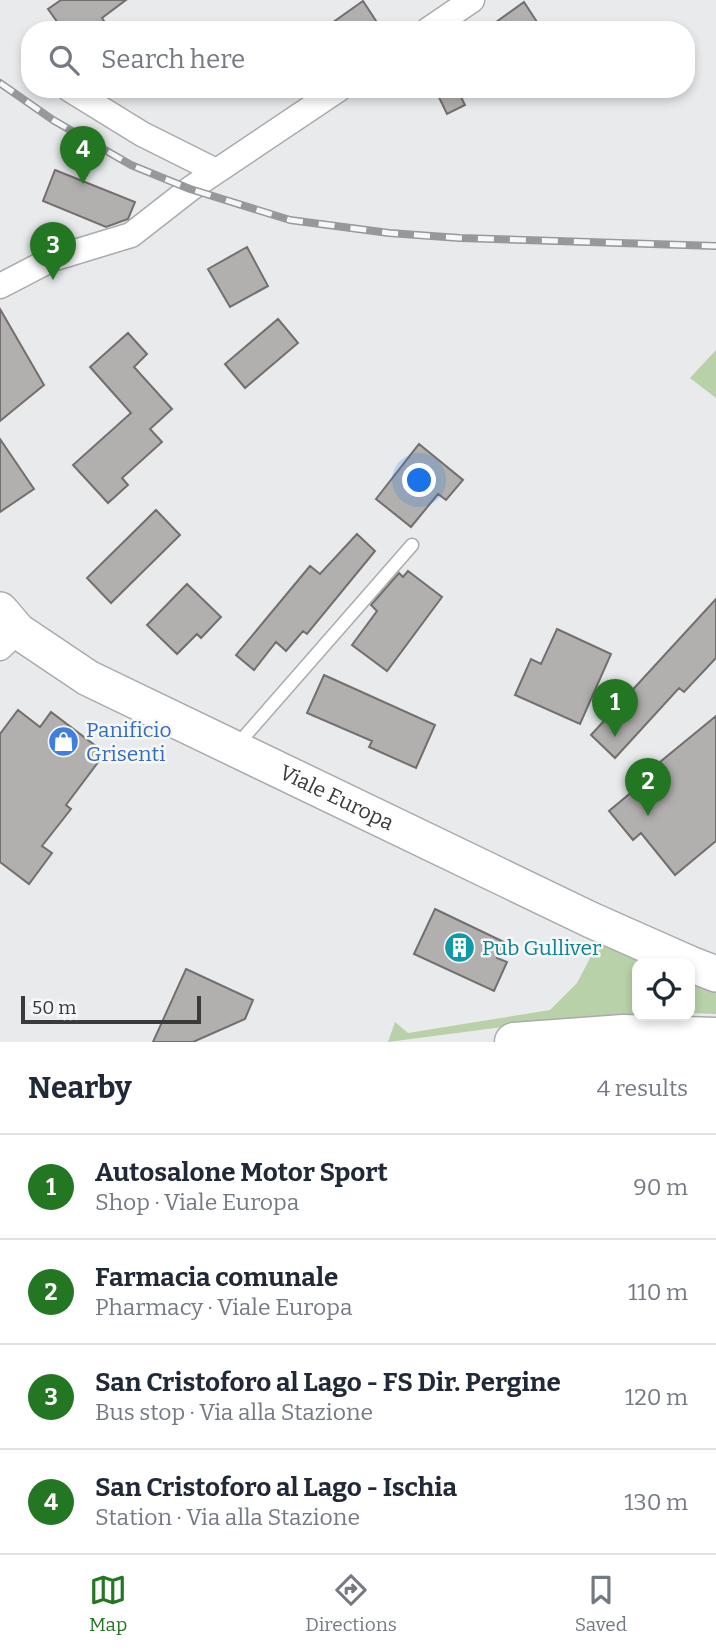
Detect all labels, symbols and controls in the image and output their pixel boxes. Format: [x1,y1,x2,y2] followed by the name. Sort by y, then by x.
[21,21,695,98] search box
[45,41,83,79] icon: search
[101,44,245,75] text: Search here
[60,126,106,184] pin: 4
[30,222,76,280] pin: 3
[402,463,436,497] your location
[592,679,638,737] pin: 1
[86,717,172,767] place label: Panificio Grisenti
[46,725,80,759] shop icon: Panificio Grisenti
[625,758,671,816] pin: 2
[275,759,398,836] street label: Viale Europa
[442,931,476,965] building icon: Pub Gulliver
[482,935,601,961] place label: Pub Gulliver
[632,958,695,1021] map controls
[632,958,695,1021] button: locate
[21,993,201,1025] scale bar
[32,996,76,1019] text: 50 m
[28,1070,132,1106] text: Nearby
[597,1074,688,1102] text: 4 results
[95,1157,388,1188] text: Autosalone Motor Sport
[46,1173,56,1201] text: 1
[633,1173,688,1201] text: 90 m
[95,1188,299,1216] text: Shop · Viale Europa
[95,1262,338,1293] text: Farmacia comunale
[45,1278,57,1306] text: 2
[628,1278,688,1306] text: 110 m
[95,1293,353,1321] text: Pharmacy · Viale Europa
[95,1367,561,1398] text: San Cristoforo al Lago - FS Dir. Pergine
[44,1383,58,1411] text: 3
[625,1383,688,1411] text: 120 m
[95,1398,373,1426] text: Bus stop · Via alla Stazione
[95,1472,457,1503] text: San Cristoforo al Lago - Ischia
[44,1488,58,1516] text: 4
[624,1488,688,1516] text: 130 m
[95,1503,360,1531] text: Station · Via alla Stazione
[89,1571,127,1636] tab: Map
[305,1571,397,1636] tab: Directions
[575,1571,627,1636] tab: Saved

